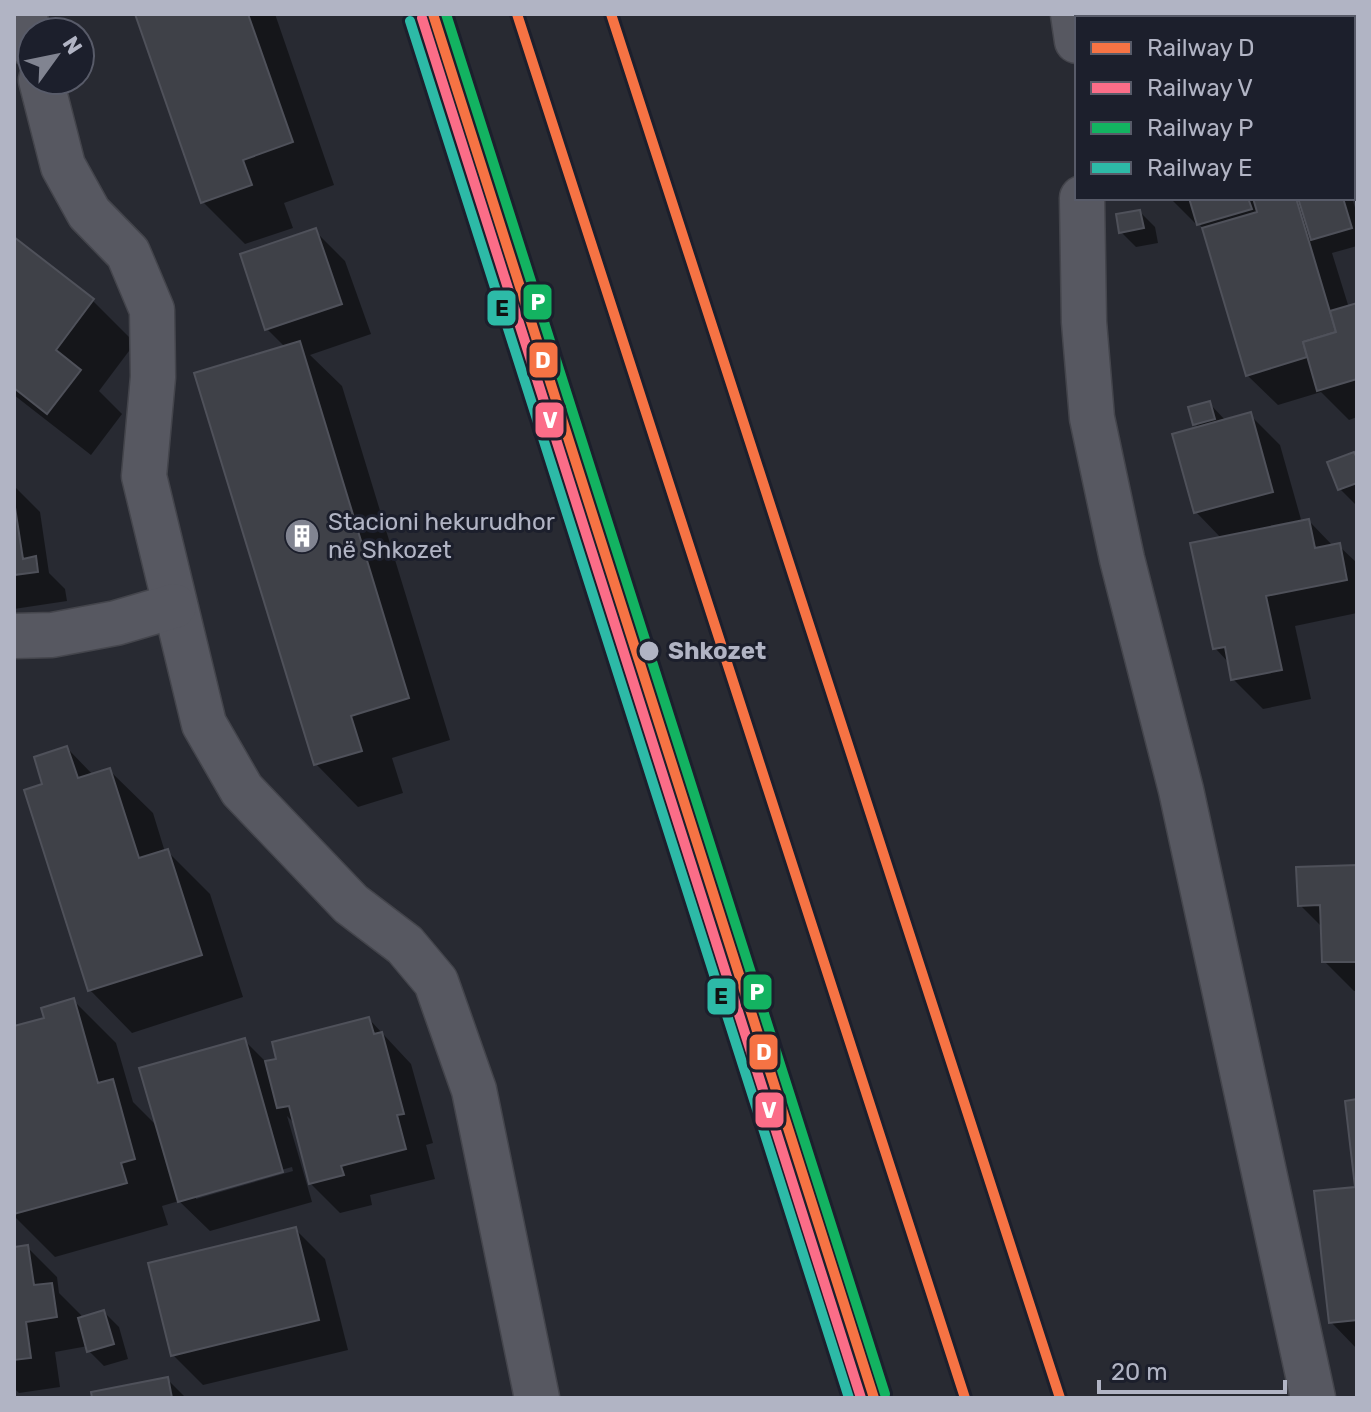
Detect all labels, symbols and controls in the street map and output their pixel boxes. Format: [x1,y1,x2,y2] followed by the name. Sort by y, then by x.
[16,16,96,96] north arrow
[1075,16,1355,200] legend
[57,31,88,59] text: N
[1147,34,1255,62] text: Railway D
[1147,74,1253,102] text: Railway V
[1147,114,1253,142] text: Railway P
[1147,154,1253,182] text: Railway E
[522,283,553,321] line badge: P
[486,289,517,327] line badge: E
[531,289,546,316] text: P
[495,295,509,322] text: E
[528,341,559,379] line badge: D
[535,347,551,374] text: D
[534,401,565,439] line badge: V
[542,407,558,434] text: V
[328,508,555,564] place label: Stacioni hekurudhor në Shkozet
[283,517,321,555] building icon: Stacioni hekurudhor në Shkozet
[668,637,766,665] place label: Shkozet
[637,639,661,663] marker: Shkozet
[742,973,773,1011] line badge: P
[706,977,737,1016] line badge: E
[750,979,765,1006] text: P
[714,983,728,1010] text: E
[748,1033,779,1071] line badge: D
[756,1039,772,1066] text: D
[754,1091,785,1129] line badge: V
[761,1097,777,1124] text: V
[1099,1344,1285,1394] scale bar
[1111,1358,1168,1386] text: 20 m

